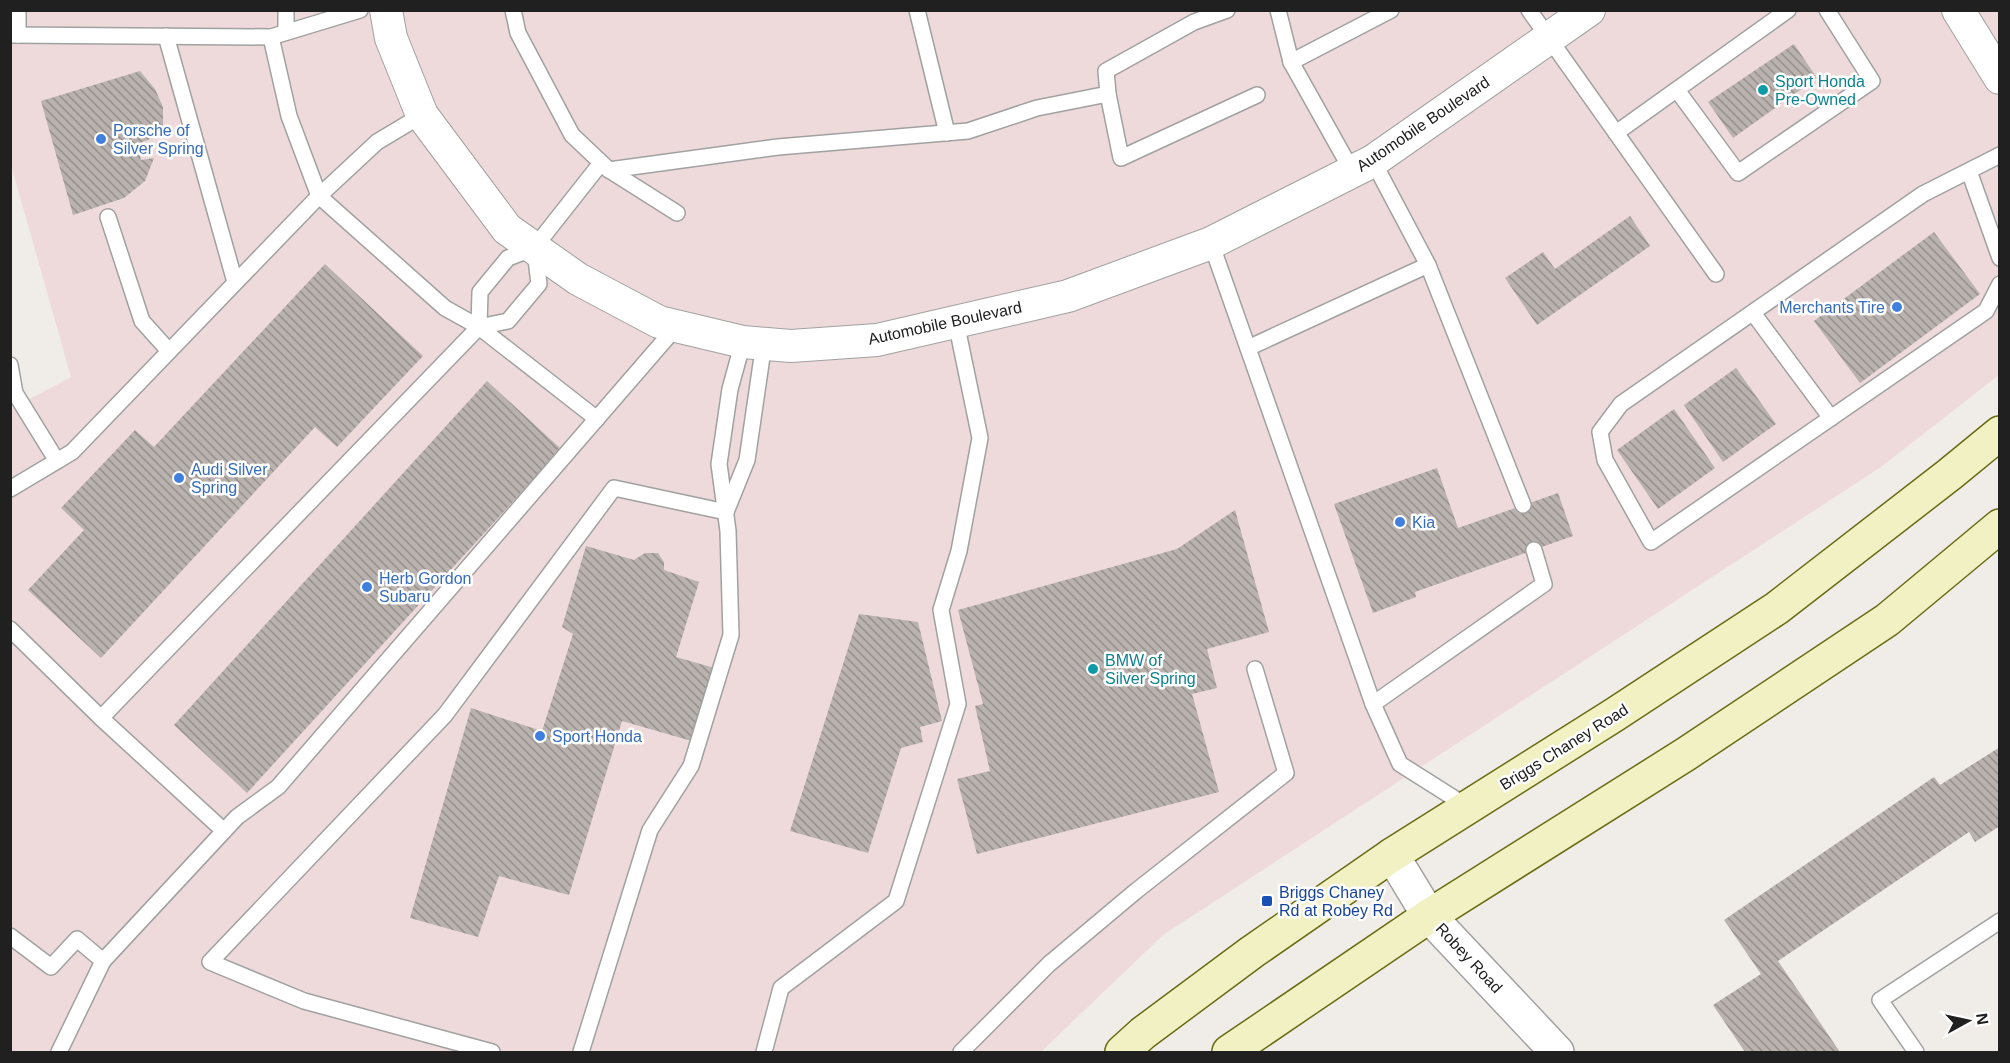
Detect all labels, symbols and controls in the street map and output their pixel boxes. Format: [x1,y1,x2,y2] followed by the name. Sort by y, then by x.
[1353,73,1493,175] street label: Automobile Boulevard
[1775,73,1865,108] place label: Sport Honda Pre-Owned
[1756,83,1770,97] marker: Sport Honda Pre-Owned
[113,122,204,157] place label: Porsche of Silver Spring
[94,132,108,146] marker: Porsche of Silver Spring
[867,298,1023,348] street label: Automobile Boulevard
[1779,299,1885,316] place label: Merchants Tire
[1890,300,1904,314] marker: Merchants Tire
[191,461,268,496] place label: Audi Silver Spring
[172,471,186,485] marker: Audi Silver Spring
[1412,514,1435,531] place label: Kia
[1393,515,1407,529] marker: Kia
[379,570,472,605] place label: Herb Gordon Subaru
[360,580,374,594] marker: Herb Gordon Subaru
[1105,652,1196,687] place label: BMW of Silver Spring
[1086,662,1100,676] marker: BMW of Silver Spring
[1497,701,1631,793] street label: Briggs Chaney Road
[552,728,642,745] place label: Sport Honda
[533,729,547,743] marker: Sport Honda
[1279,884,1393,919] place label: Briggs Chaney Rd at Robey Rd
[1260,894,1274,908] marker: Briggs Chaney Rd at Robey Rd
[1432,920,1506,996] street label: Robey Road
[1938,991,1998,1051] north arrow
[1973,1012,1992,1026] text: N

